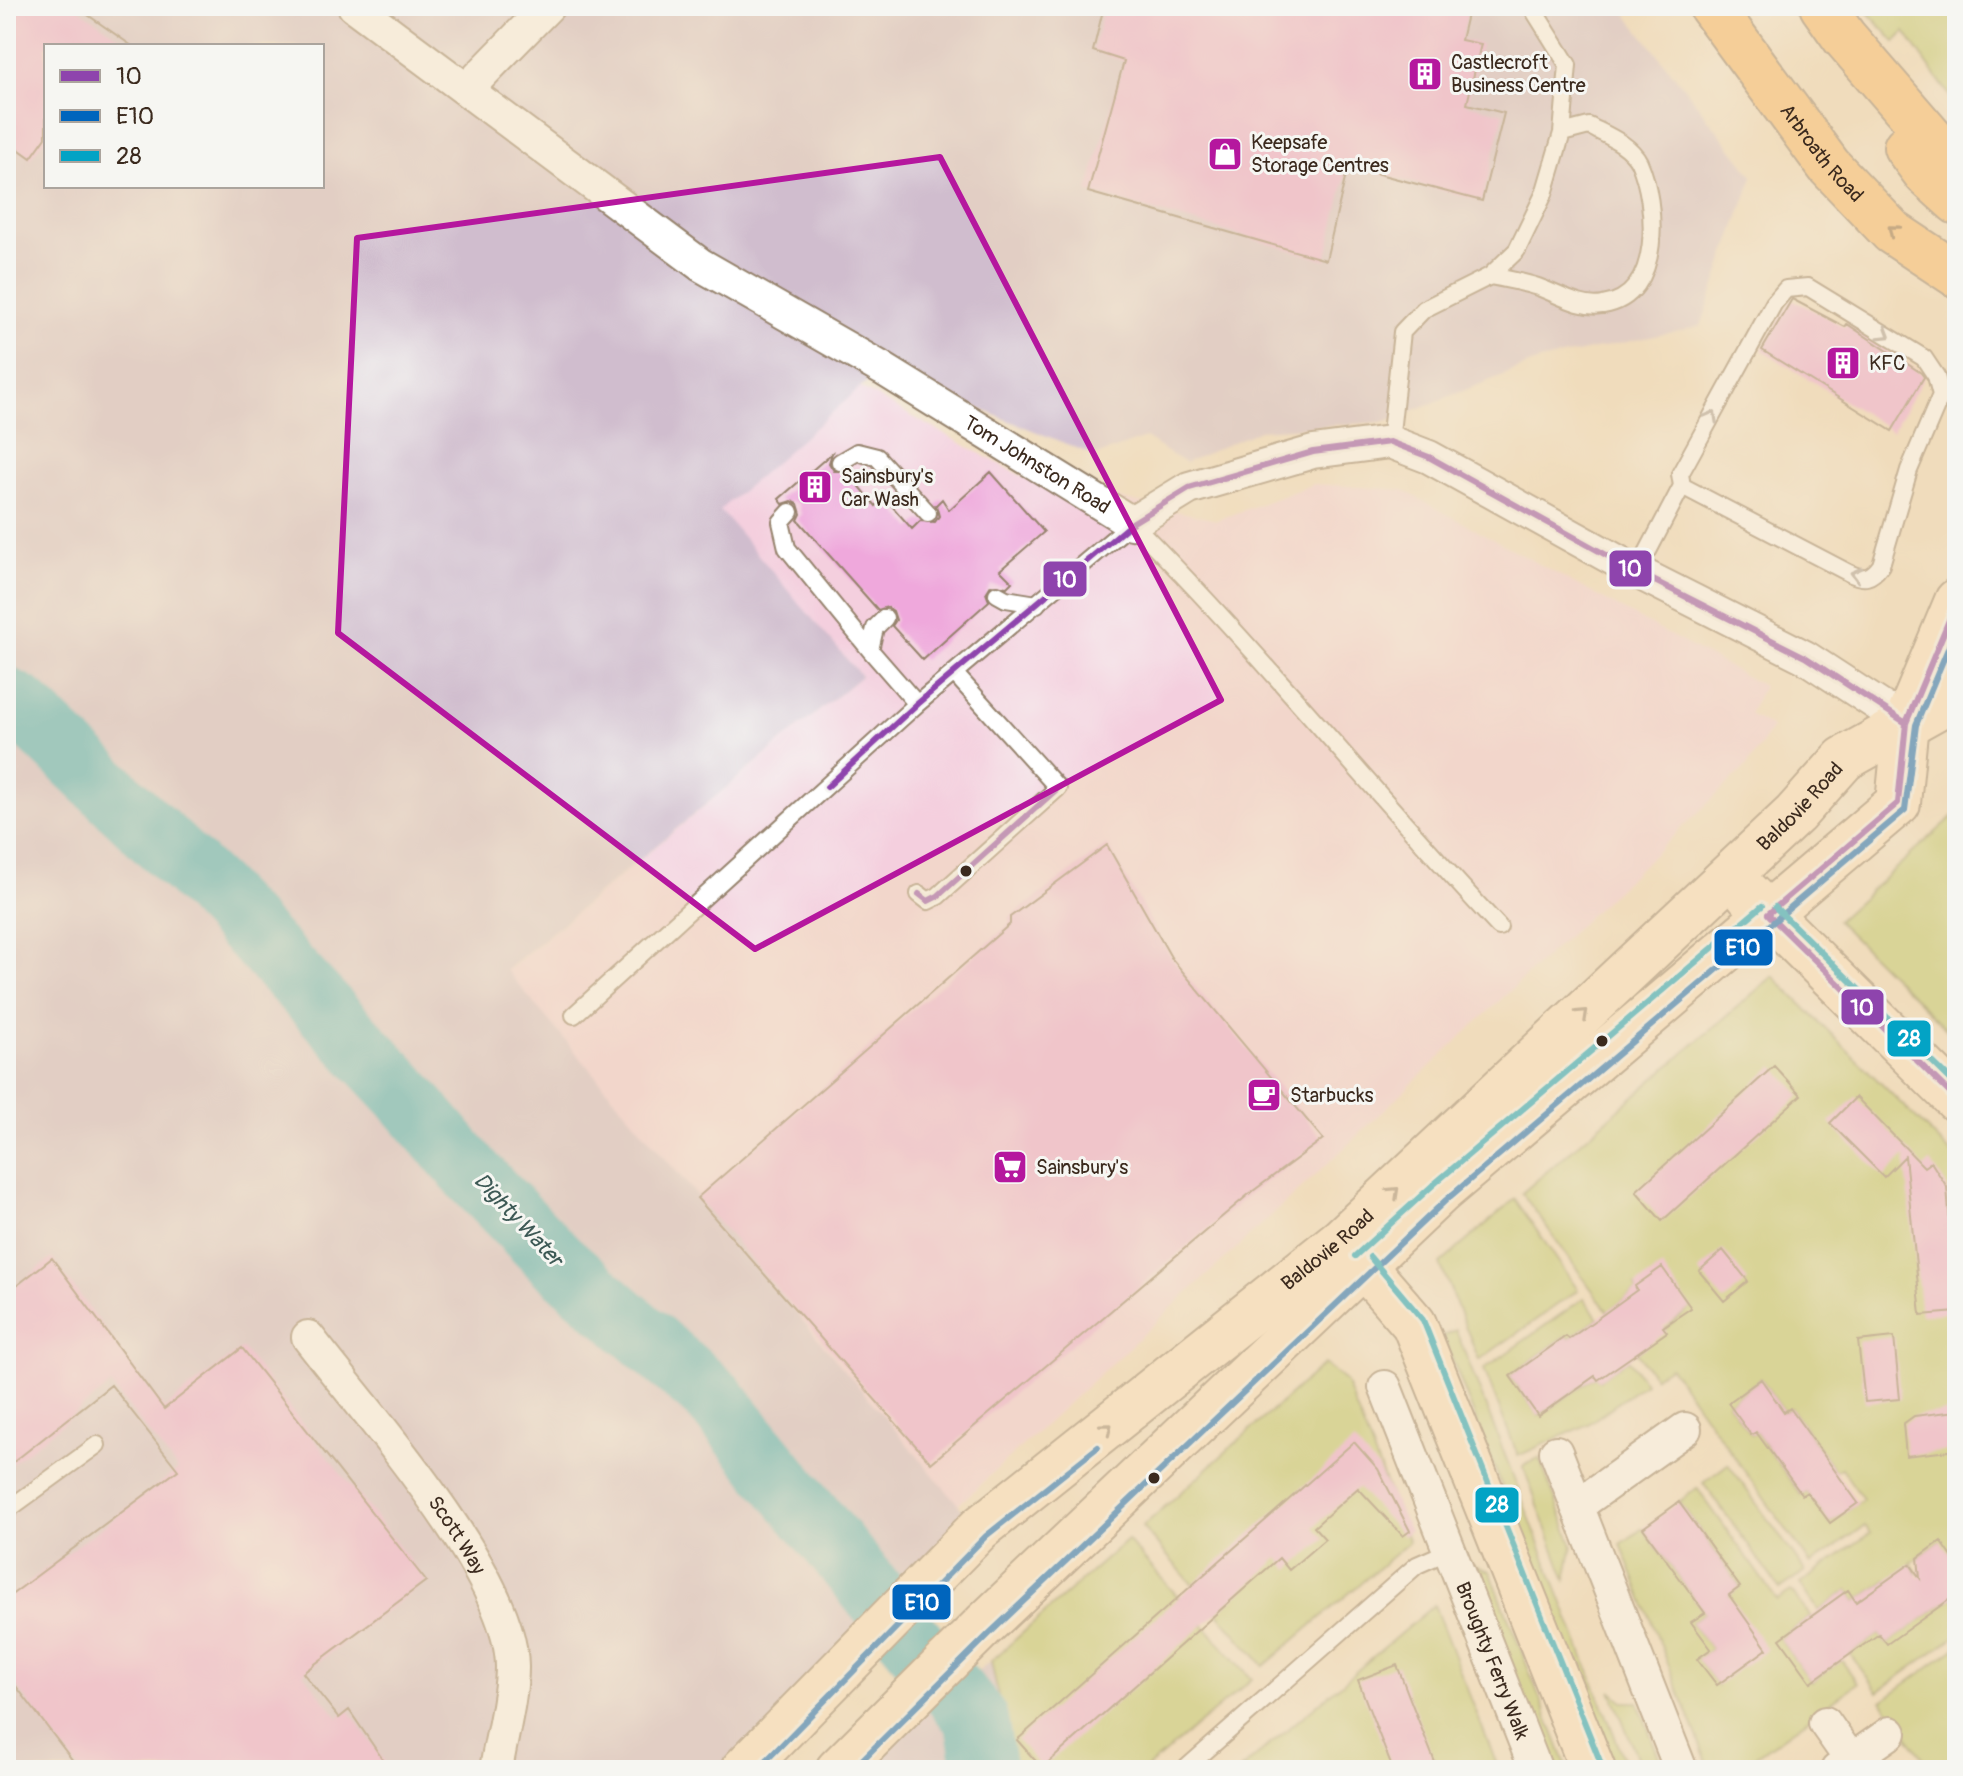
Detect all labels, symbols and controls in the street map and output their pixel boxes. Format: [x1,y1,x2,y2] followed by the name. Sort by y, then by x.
[44,44,324,188] legend
[1451,50,1586,98] place label: Castlecroft Business Centre
[1406,55,1444,93] building icon: Castlecroft Business Centre
[116,62,142,91] text: 10
[1774,99,1869,207] street label: Arbroath Road
[116,102,154,131] text: E10
[1251,130,1389,178] place label: Keepsafe Storage Centres
[1206,135,1244,173] shop icon: Keepsafe Storage Centres
[116,142,142,171] text: 28
[1888,225,1902,240] one-way arrow
[1876,325,1891,340] one-way arrow
[1824,344,1862,382] building icon: KFC
[1869,351,1905,376] place label: KFC
[959,410,1115,520] street label: Tom Johnston Road
[1702,410,1717,424] one-way arrow
[841,464,933,512] place label: Sainsbury's Car Wash
[796,468,834,506] building icon: Sainsbury's Car Wash
[1608,549,1653,588] line badge: 10
[1618,555,1642,583] text: 10
[1042,560,1088,598] line badge: 10
[1053,566,1077,594] text: 10
[1850,566,1863,583] one-way arrow
[1752,757,1848,856] street label: Baldovie Road
[958,863,974,879] unlabelled marker
[1713,928,1774,967] line badge: E10
[1725,934,1761,962] text: E10
[1840,988,1885,1026] line badge: 10
[1850,994,1874,1022] text: 10
[1574,1008,1588,1023] one-way arrow
[1886,1019,1932,1058] line badge: 28
[1897,1025,1921,1053] text: 28
[1594,1033,1610,1049] unlabelled marker
[1245,1076,1283,1114] cafe icon: Starbucks
[1290,1083,1374,1108] place label: Starbucks
[991,1148,1029,1186] supermarket icon: Sainsbury's
[1036,1155,1128,1180] place label: Sainsbury's
[468,1167,571,1275] water label: Dighty Water
[1384,1187,1399,1201] one-way arrow
[1276,1204,1379,1296] street label: Baldovie Road
[1098,1423,1113,1437] one-way arrow
[1146,1470,1162,1486] unlabelled marker
[1474,1486,1520,1524] line badge: 28
[423,1491,491,1579] street label: Scott Way
[1485,1491,1509,1519] text: 28
[1450,1578,1535,1744] street label: Broughty Ferry Walk
[891,1583,952,1621] line badge: E10
[904,1589,940,1617] text: E10

